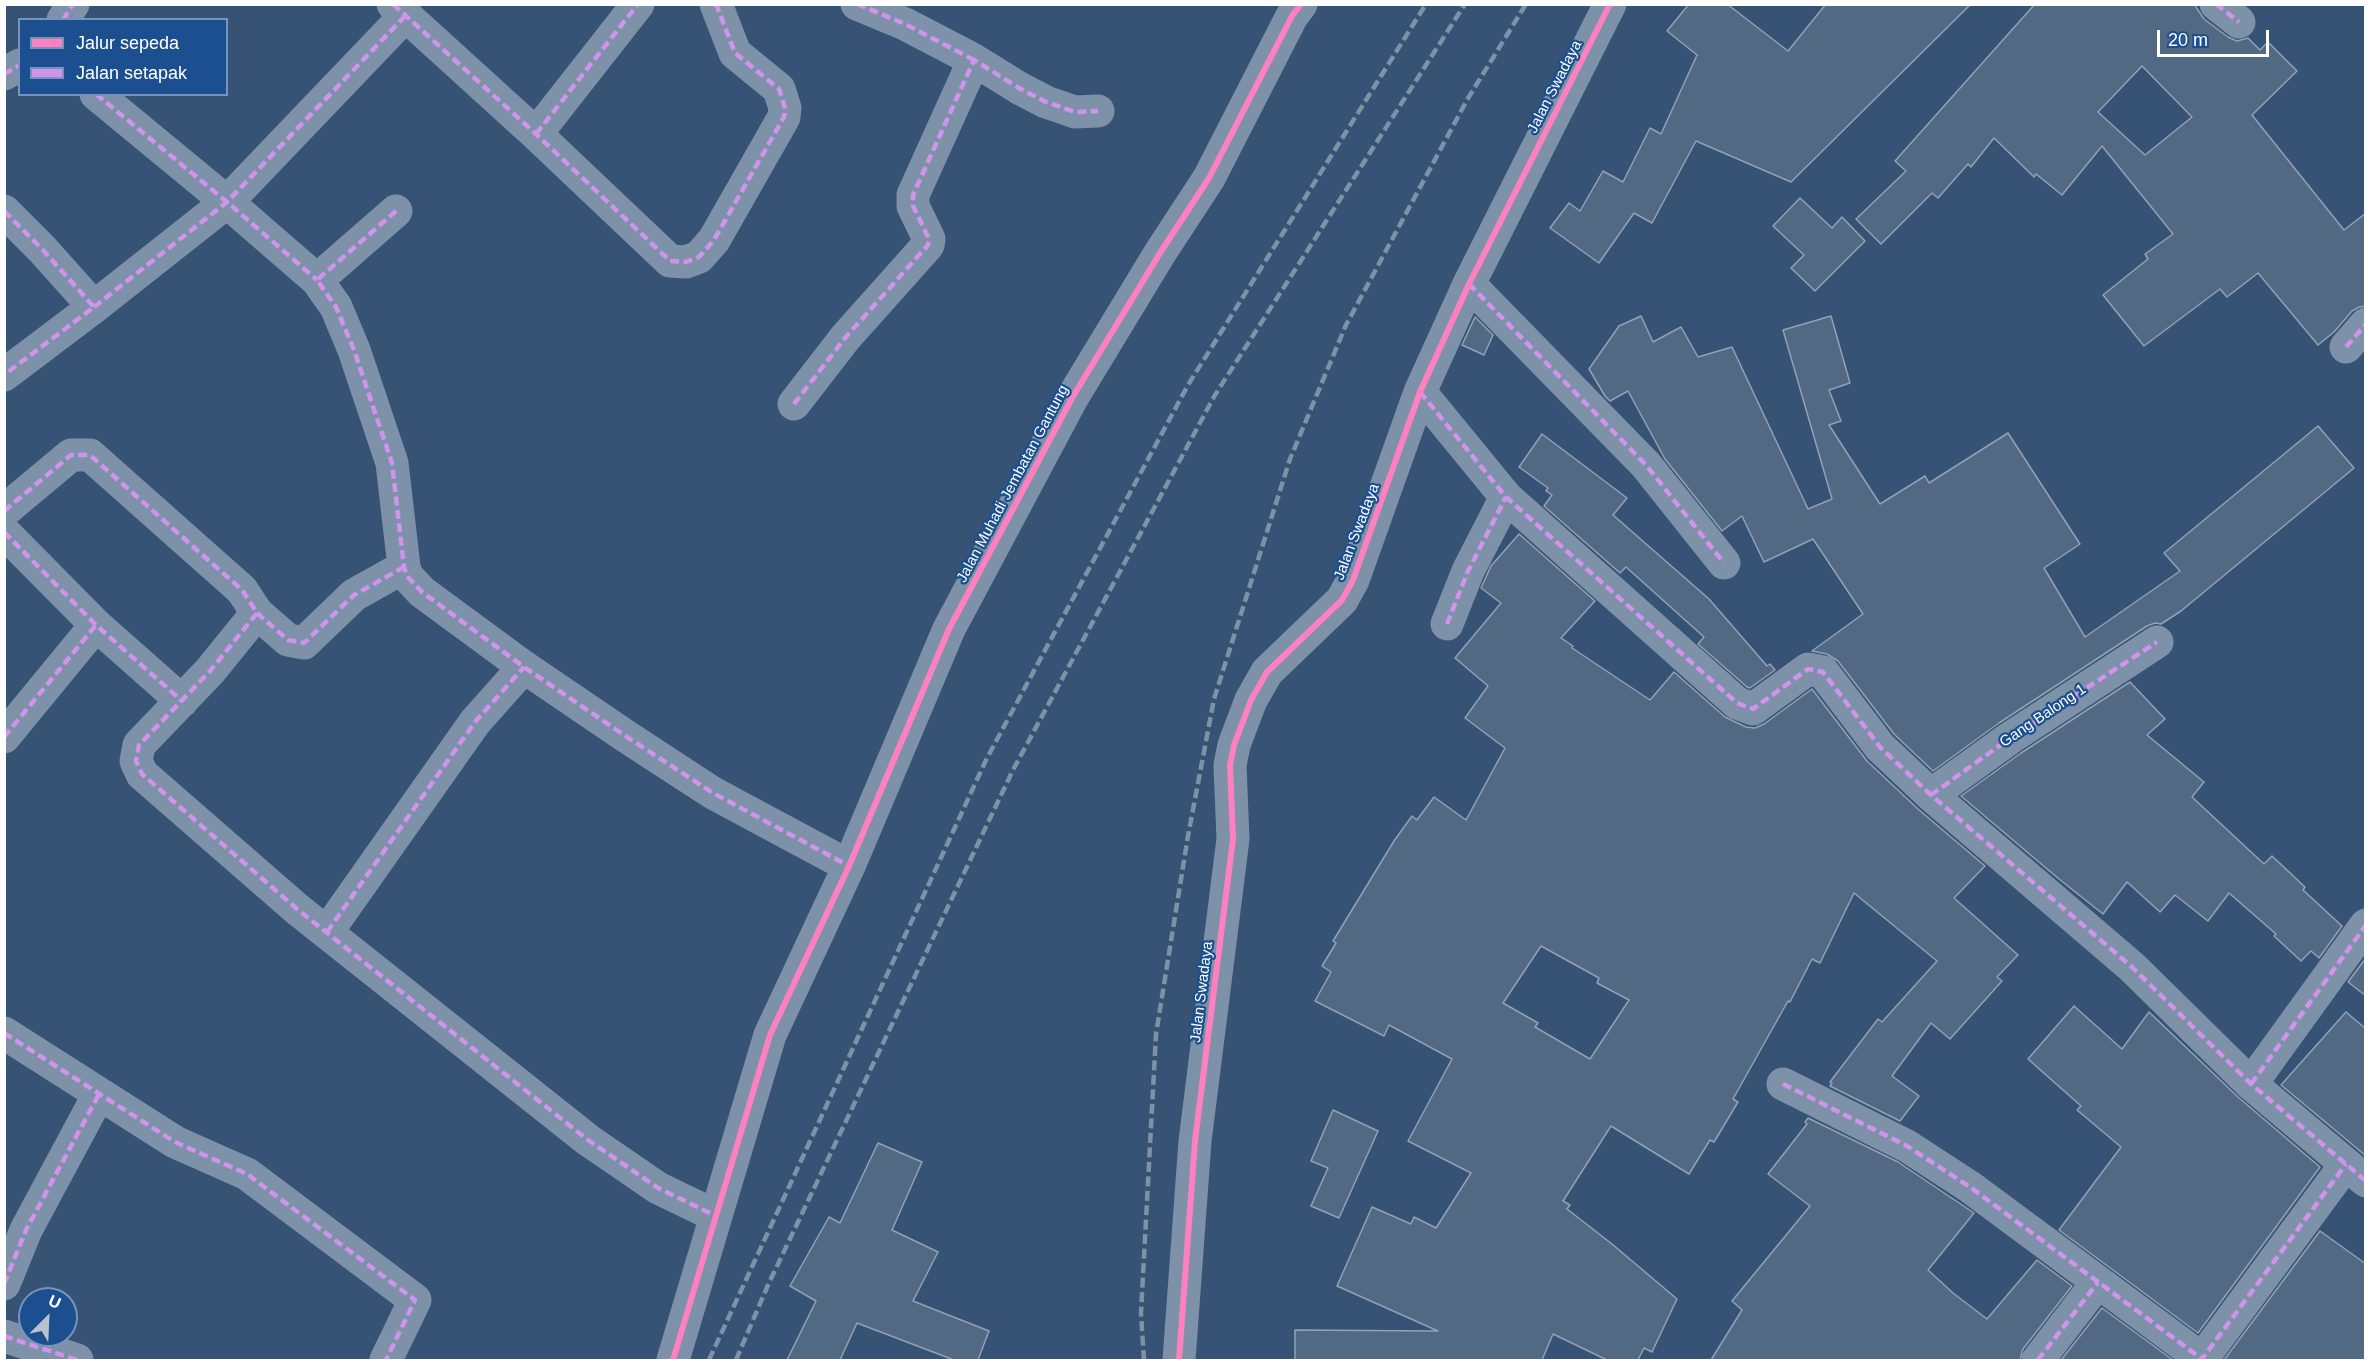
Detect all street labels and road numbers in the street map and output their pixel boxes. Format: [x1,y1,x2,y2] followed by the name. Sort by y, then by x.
[1524,38,1586,136] street label: Jalan Swadaya
[953,382,1073,586] street label: Jalan Muhadi Jembatan Gantung
[1330,481,1384,583] street label: Jalan Swadaya
[1996,681,2090,751] street label: Gang Balong 1
[1187,940,1217,1044] street label: Jalan Swadaya

